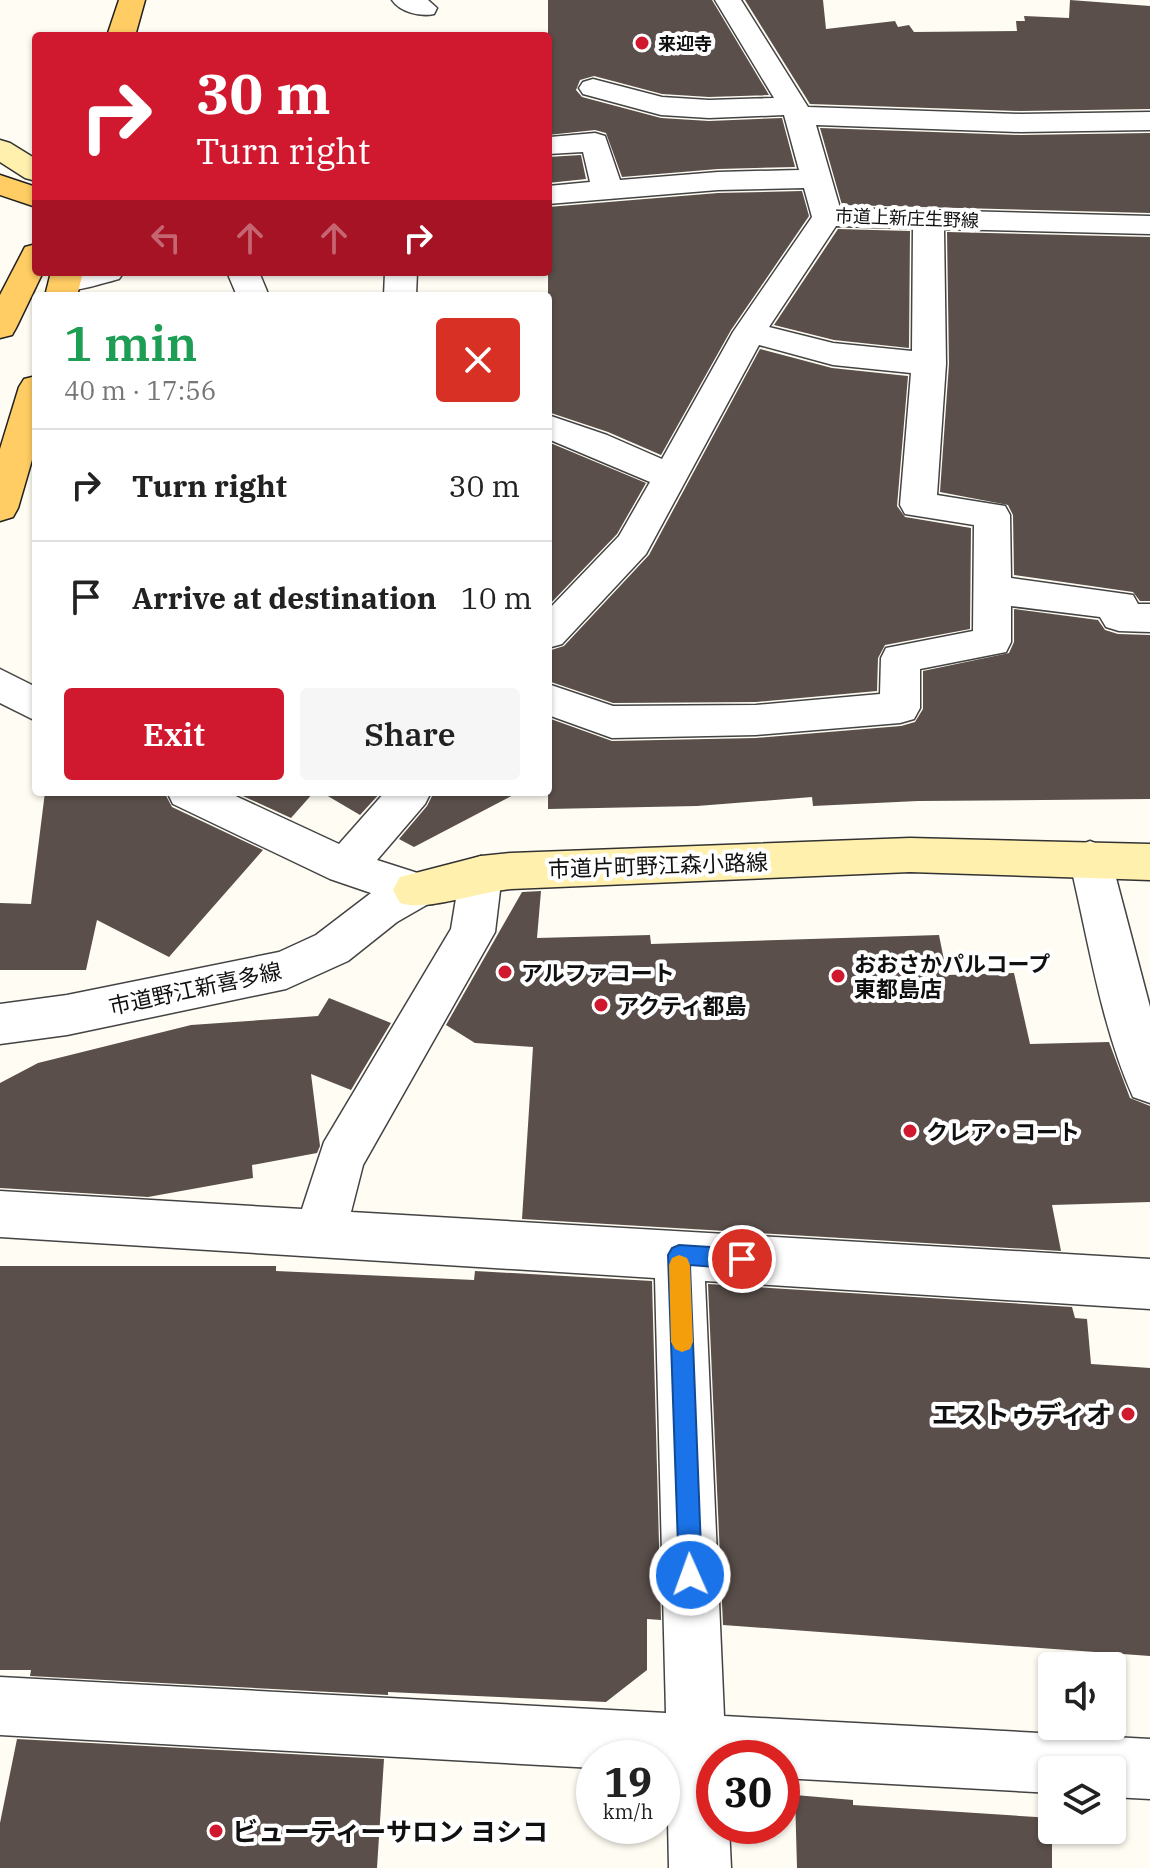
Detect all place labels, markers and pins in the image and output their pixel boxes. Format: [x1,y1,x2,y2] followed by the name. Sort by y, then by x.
[658,32,712,55] place label: 来迎寺
[633,34,651,52] marker: 来迎寺
[854,949,1050,1003] place label: おおさかパルコープ 東都島店
[521,958,675,987] place label: アルファコート
[496,963,514,981] marker: アルファコート
[829,967,847,985] marker: おおさかパルコープ 東都島店
[617,991,747,1020] place label: アクティ都島
[592,996,610,1014] marker: アクティ都島
[926,1117,1080,1146] place label: クレア・コート
[901,1122,919,1140] marker: クレア・コート
[708,1225,776,1293] pin
[932,1397,1112,1431] place label: エストゥディオ
[1119,1405,1137,1423] marker: エストゥディオ
[232,1814,548,1848] place label: ビューティーサロン ヨシコ
[207,1822,225,1840] marker: ビューティーサロン ヨシコ

